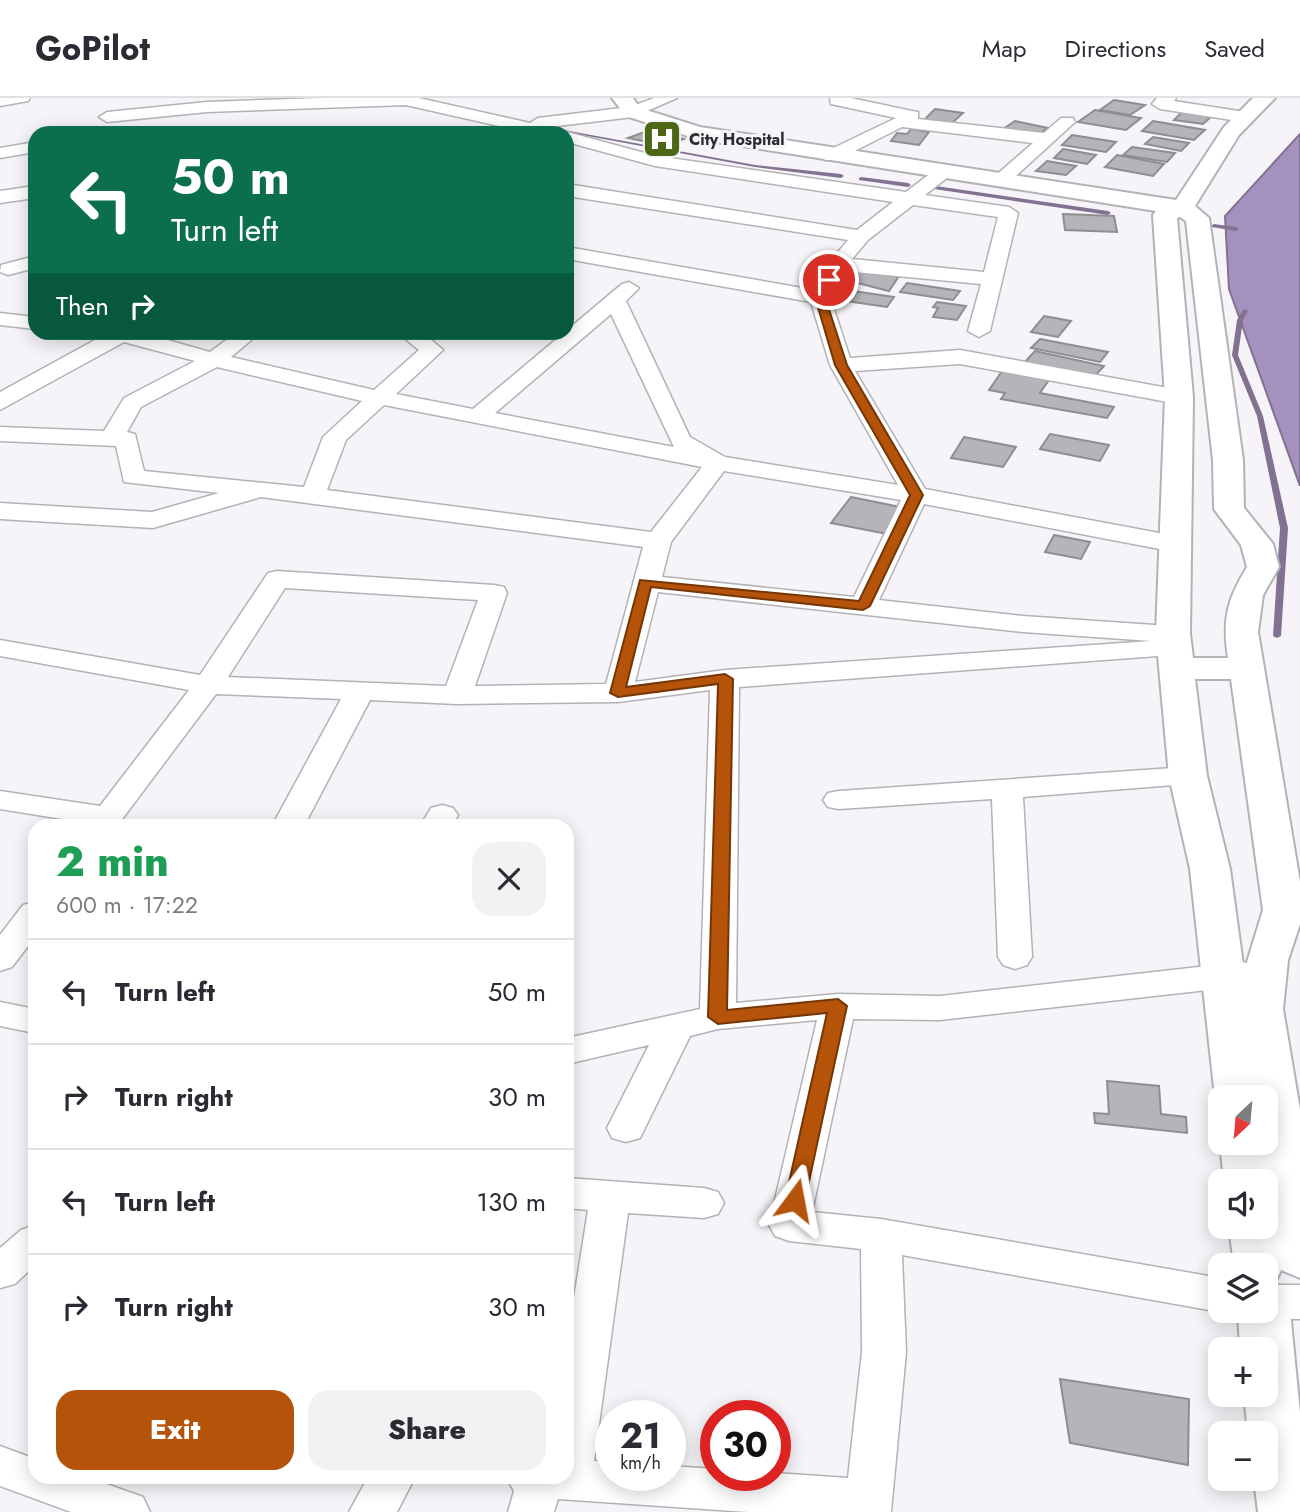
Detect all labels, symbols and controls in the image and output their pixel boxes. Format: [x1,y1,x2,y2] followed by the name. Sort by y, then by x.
[35,25,150,72] text: GoPilot
[982,31,1027,66] text: Map
[1065,31,1166,66] text: Directions
[1204,31,1265,66] text: Saved
[641,118,683,160] hospital icon: City Hospital
[689,128,785,151] place label: City Hospital
[171,142,290,212] text: 50 m
[56,154,147,245] icon: left
[171,207,278,253] text: Turn left
[799,250,859,310] pin
[810,261,848,299] icon: arrive
[56,287,109,325] text: Then
[123,287,161,325] icon: right
[56,831,169,892] text: 2 min
[472,842,546,916] button: close
[56,888,198,922] text: 600 m · 17:22
[56,973,94,1011] icon: left
[115,973,215,1011] text: Turn left
[488,973,546,1011] text: 50 m
[56,1078,94,1116] icon: right
[115,1078,233,1116] text: Turn right
[488,1078,546,1116] text: 30 m
[1208,1085,1278,1155] north arrow
[1208,1085,1278,1491] map controls
[758,1163,832,1237] position arrow
[1208,1169,1278,1239] button: sound
[56,1183,94,1221] icon: left
[115,1183,215,1221] text: Turn left
[476,1183,546,1221] text: 130 m
[1208,1253,1278,1323] button: layers
[56,1288,94,1326] icon: right
[115,1288,233,1326] text: Turn right
[488,1288,546,1326] text: 30 m
[1208,1337,1278,1407] button: +
[56,1390,294,1470] button: Exit
[308,1390,546,1470] button: Share
[700,1400,791,1491] speed limit sign: 30
[620,1411,661,1461] text: 21
[1208,1421,1278,1491] button: −
[620,1450,661,1476] text: km/h

